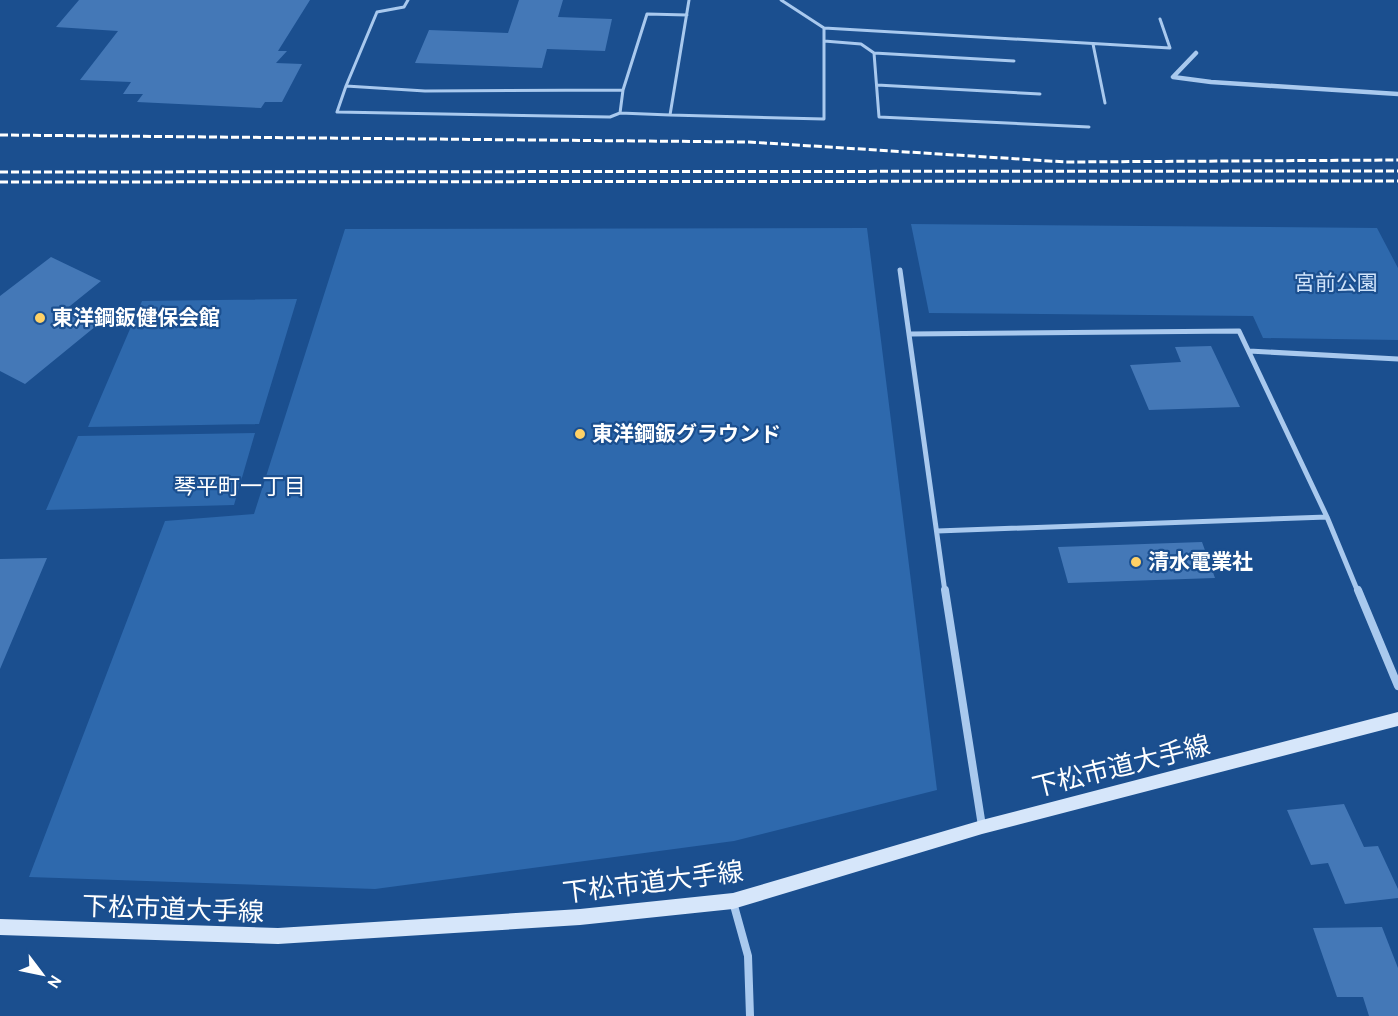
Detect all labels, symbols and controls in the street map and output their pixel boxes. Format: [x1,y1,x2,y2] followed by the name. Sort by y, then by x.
[1294,270,1378,295] park label: 宮前公園
[52,305,220,330] place label: 東洋鋼鈑健保会館
[33,311,47,325] marker: 東洋鋼鈑健保会館
[592,421,781,446] place label: 東洋鋼鈑グラウンド
[573,427,587,441] marker: 東洋鋼鈑グラウンド
[174,473,306,500] district label: 琴平町一丁目
[1148,549,1253,574] place label: 清水電業社
[1129,555,1143,569] marker: 清水電業社
[1029,728,1213,804] street label: 下松市道大手線
[561,855,745,909] street label: 下松市道大手線
[81,890,265,928] street label: 下松市道大手線
[12,944,72,1004] north arrow
[43,972,65,992] text: N

